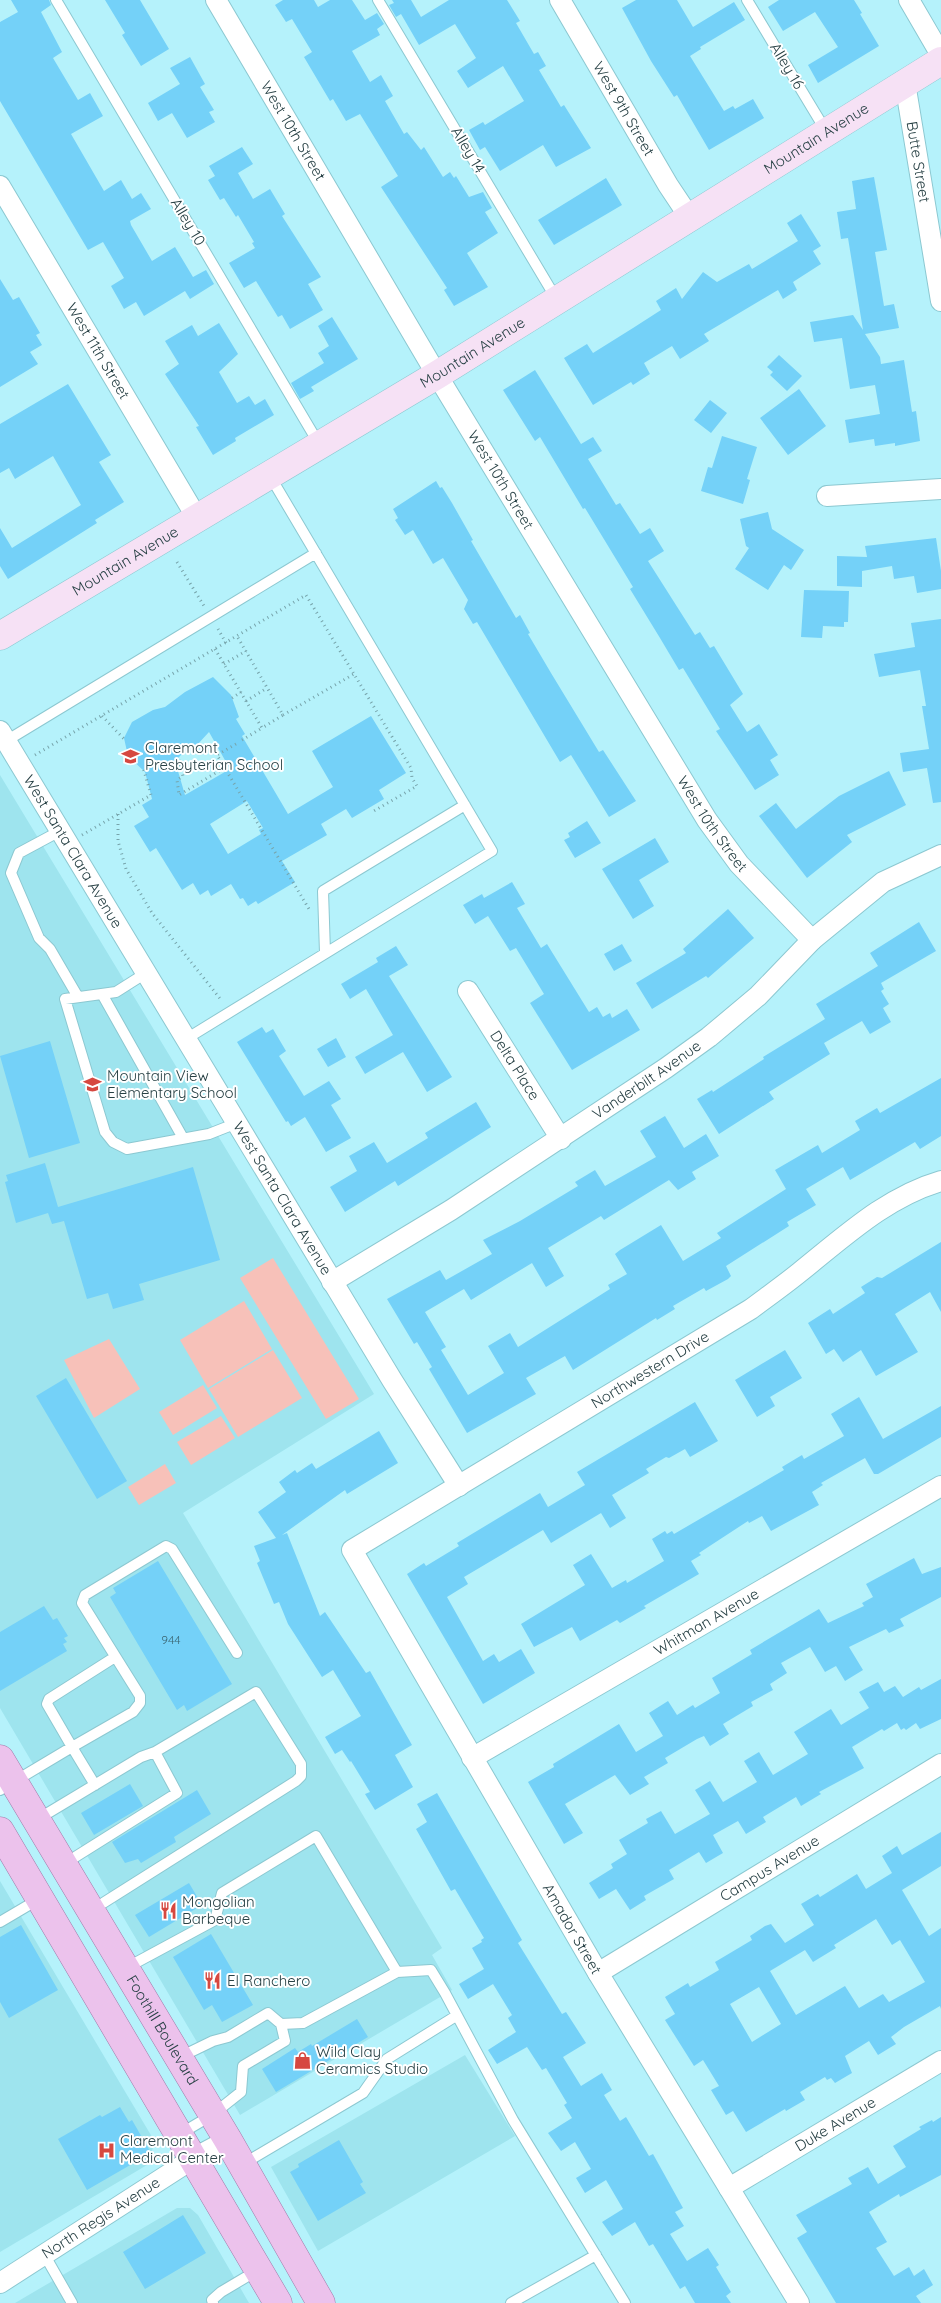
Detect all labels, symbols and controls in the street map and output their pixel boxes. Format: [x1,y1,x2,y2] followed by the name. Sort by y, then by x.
[766,39,809,93] street label: Alley 16
[589,58,659,159] street label: West 9th Street
[257,78,330,184] street label: West 10th Street
[760,98,872,178] street label: Mountain Avenue
[902,120,935,204] street label: Butte Street
[447,123,490,176] street label: Alley 14
[167,195,210,249] street label: Alley 10
[62,299,134,403] street label: West 11th Street
[416,313,528,392] street label: Mountain Avenue
[464,427,538,533] street label: West 10th Street
[69,522,182,600] street label: Mountain Avenue
[145,738,283,774] place label: Claremont Presbyterian School
[121,747,141,767] school or university icon: Claremont Presbyterian School
[20,771,127,932] street label: West Santa Clara Avenue
[673,772,752,876] street label: West 10th Street
[486,1027,544,1104] street label: Delta Place
[588,1036,704,1123] street label: Vanderbilt Avenue
[107,1066,237,1102] place label: Mountain View Elementary School
[83,1075,103,1095] school or university icon: Mountain View Elementary School
[229,1118,336,1278] street label: West Santa Clara Avenue
[587,1327,712,1412] street label: Northwestern Drive
[650,1584,762,1659] street label: Whitman Avenue
[161,1632,181,1647] house number: 944
[716,1831,822,1905] street label: Campus Avenue
[539,1880,606,1977] street label: Amador Street
[182,1892,255,1928] place label: Mongolian Barbeque
[158,1901,178,1921] restaurant icon: Mongolian Barbeque
[122,1971,203,2088] street label: Foothill Boulevard
[203,1971,223,1991] restaurant icon: El Ranchero
[227,1971,310,1990] place label: El Ranchero
[316,2042,428,2078] place label: Wild Clay Ceramics Studio
[292,2051,312,2071] shop icon: Wild Clay Ceramics Studio
[791,2092,879,2155] street label: Duke Avenue
[120,2131,224,2167] place label: Claremont Medical Center
[96,2140,116,2160] hospital icon: Claremont Medical Center
[38,2172,163,2263] street label: North Regis Avenue

